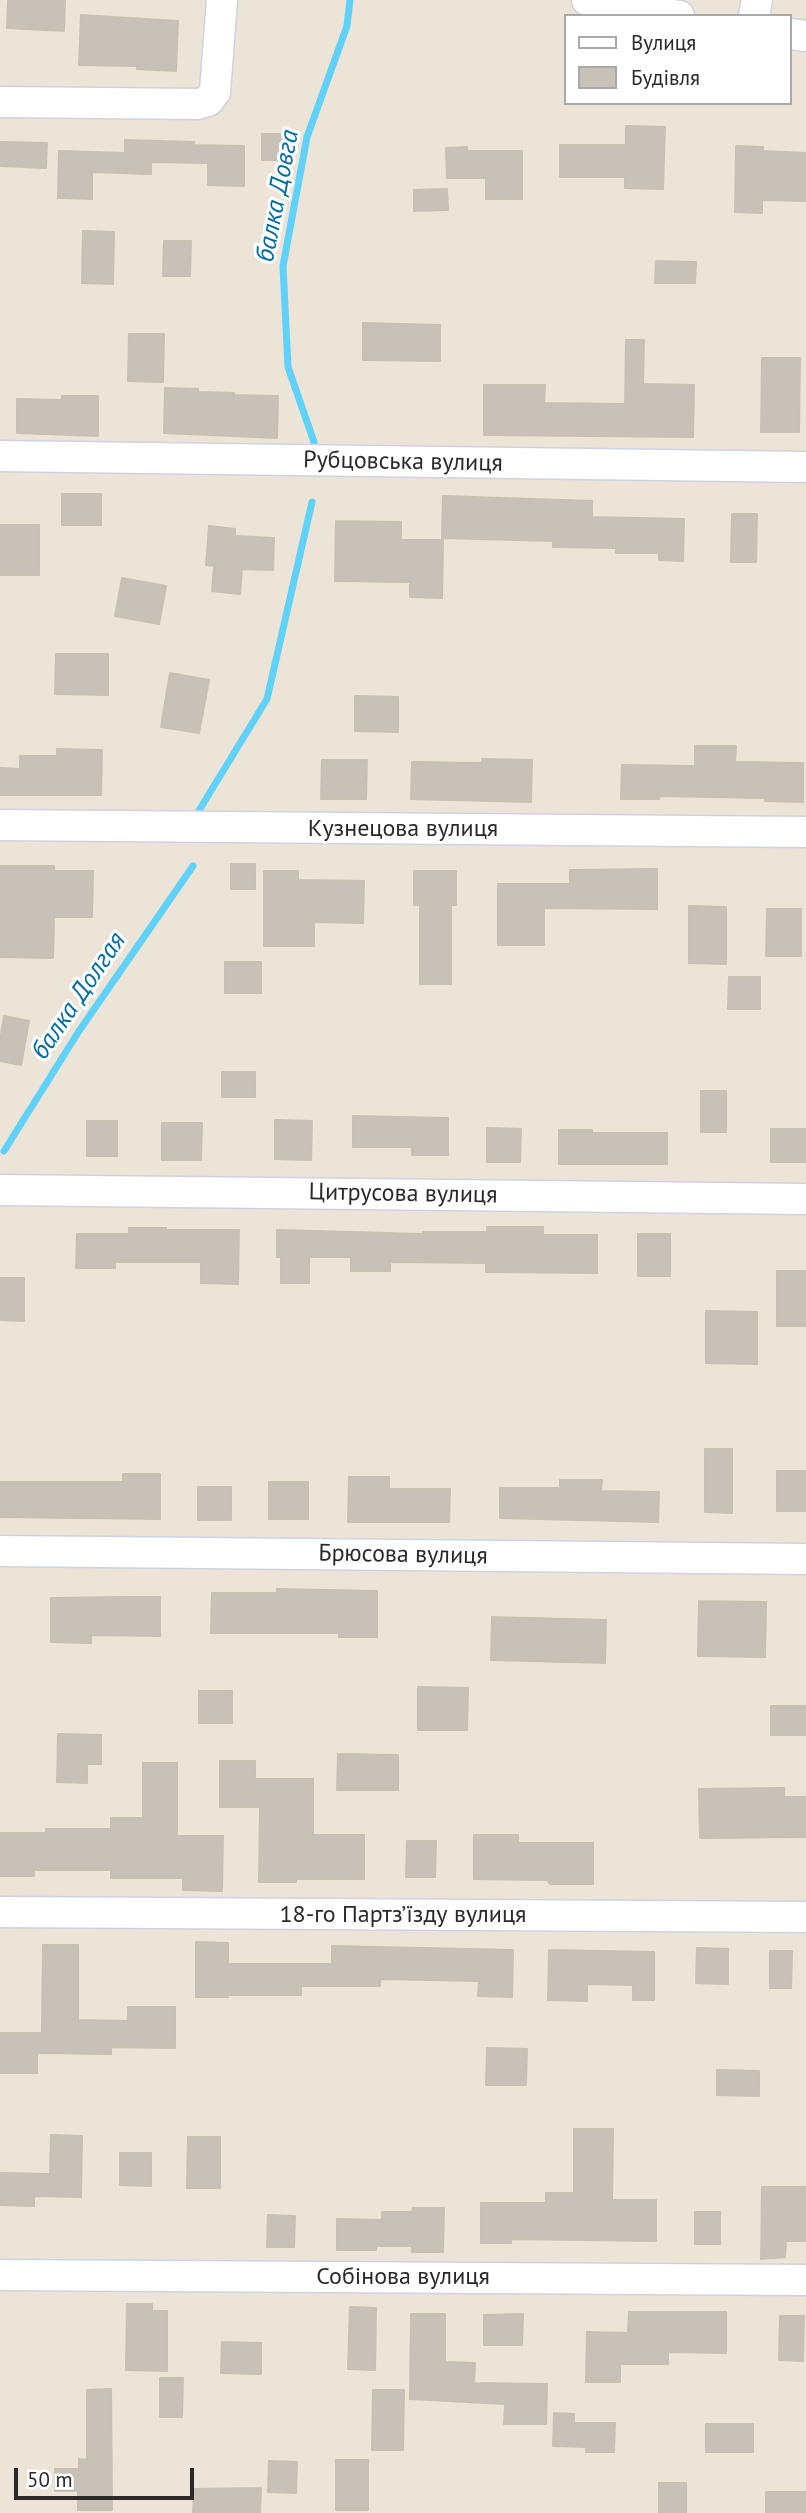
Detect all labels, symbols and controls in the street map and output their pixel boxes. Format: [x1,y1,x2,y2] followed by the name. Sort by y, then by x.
[564,14,792,105] legend
[631,29,696,56] text: Вулиця
[631,64,700,91] text: Будівля
[250,127,306,265] water label: балка Довга
[303,446,503,478] street label: Рубцовська вулиця
[308,815,498,843] street label: Кузнецова вулиця
[25,926,133,1066] water label: балка Долгая
[308,1178,498,1210] street label: Цитрусова вулиця
[318,1539,488,1571] street label: Брюсова вулиця
[279,1901,527,1929] street label: 18-го Партз’їзду вулиця
[316,2263,490,2291] street label: Собінова вулиця
[18,2454,198,2498] scale bar
[27,2466,73,2493] text: 50 m

